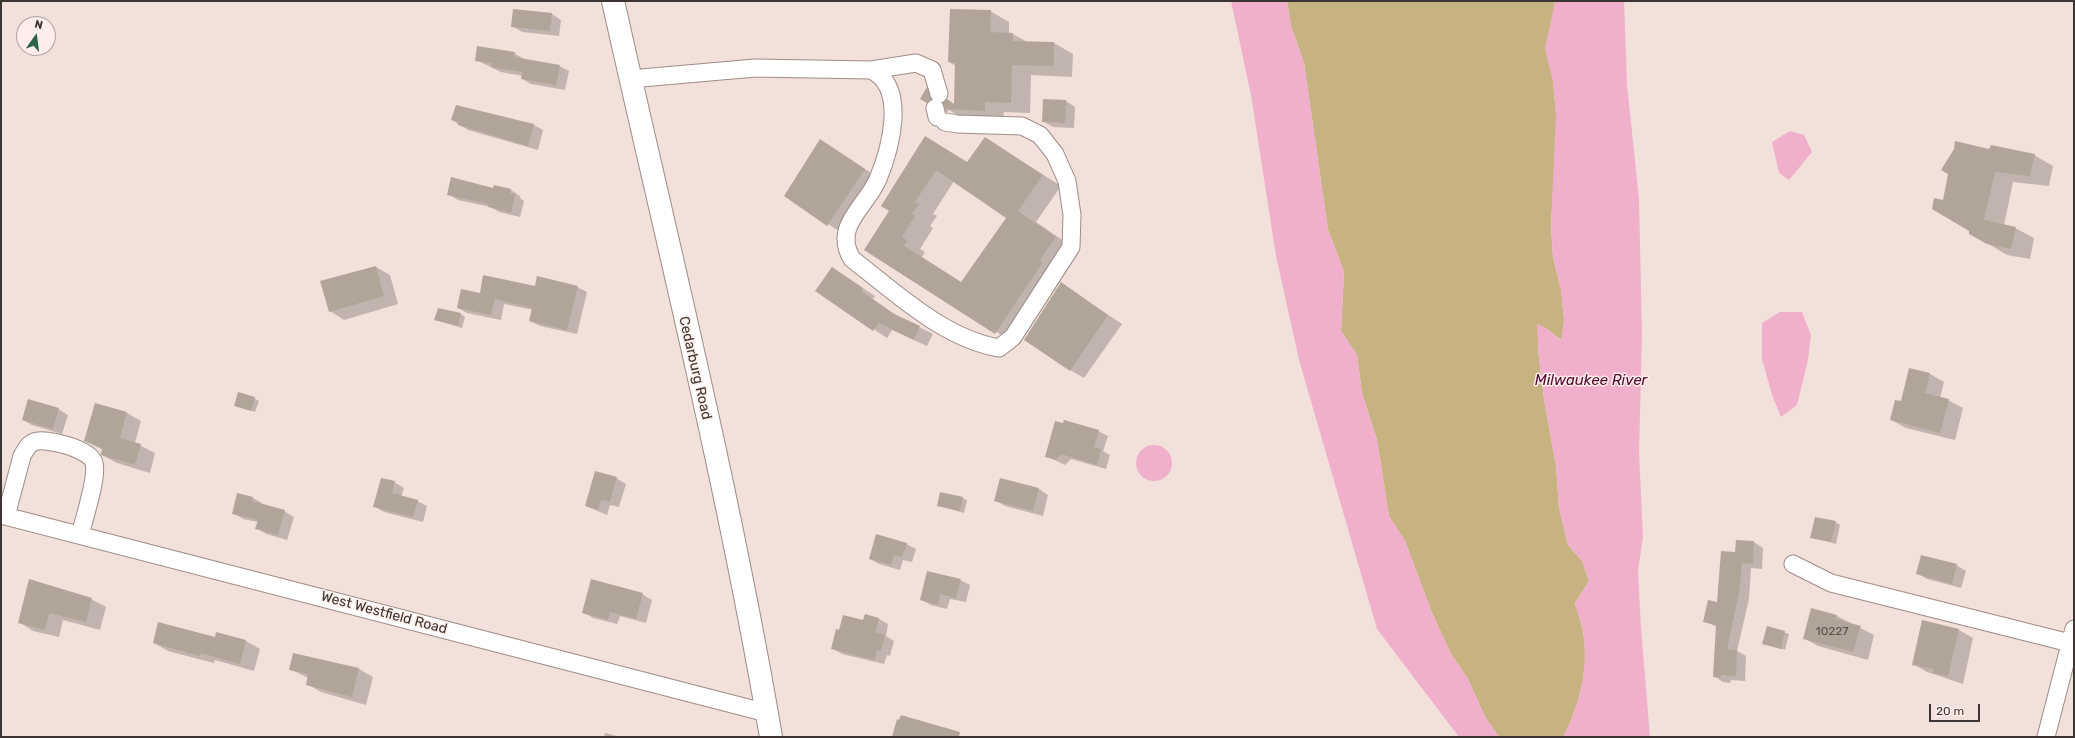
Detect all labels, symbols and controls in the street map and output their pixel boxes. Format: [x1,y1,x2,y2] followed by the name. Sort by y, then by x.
[16,16,56,56] north arrow
[33,18,44,32] text: N
[675,315,715,421] street label: Cedarburg Road
[1535,372,1647,390] water label: Milwaukee River
[319,588,449,638] street label: West Westfield Road
[1816,625,1848,639] house number: 10227
[1931,696,1982,722] scale bar
[1936,704,1964,718] text: 20 m

